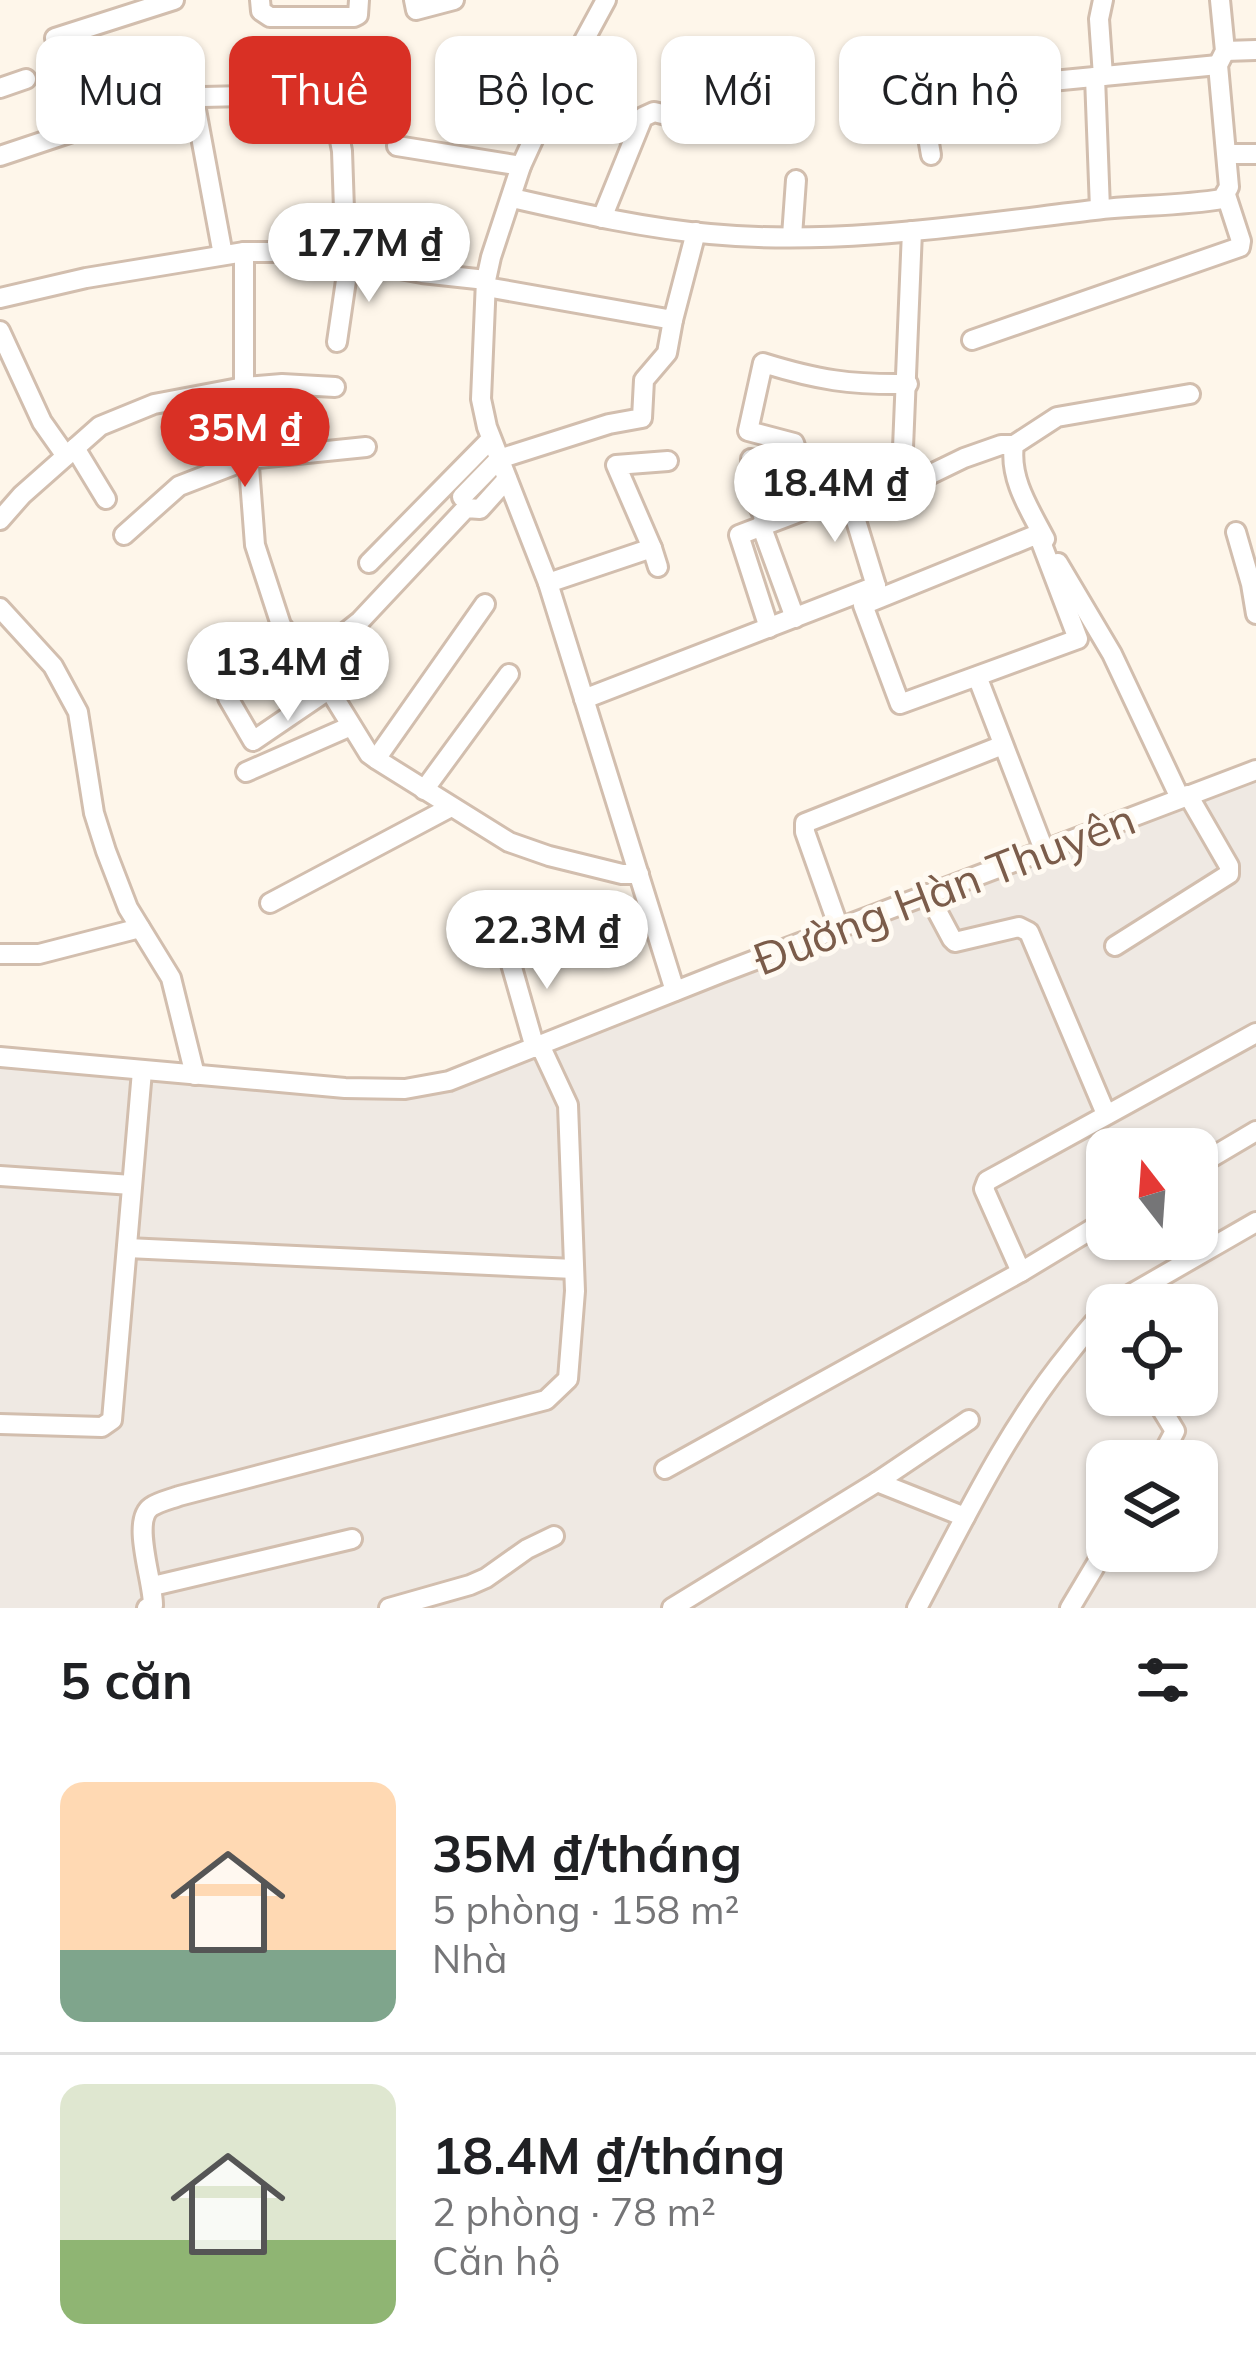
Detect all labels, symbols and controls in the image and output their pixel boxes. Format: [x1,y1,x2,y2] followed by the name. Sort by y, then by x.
[36,36,205,144] chip: Mua
[229,36,411,144] chip: Thuê
[435,36,637,144] chip: Bộ lọc
[661,36,815,144] chip: Mới
[839,36,1061,144] chip: Căn hộ
[258,203,480,305] pin: 17.7M ₫
[295,217,443,266] text: 17.7M ₫
[161,388,329,490] pin: 35M ₫
[188,402,302,451] text: 35M ₫
[724,443,946,545] pin: 18.4M ₫
[761,457,909,506] text: 18.4M ₫
[177,622,399,724] pin: 13.4M ₫
[214,636,362,685] text: 13.4M ₫
[745,789,1143,987] street label: Đường Hàn Thuyên
[436,890,658,992] pin: 22.3M ₫
[473,904,621,953] text: 22.3M ₫
[1086,1128,1218,1260] north arrow
[1086,1128,1218,1572] map controls
[1086,1284,1218,1416] button: locate
[1086,1440,1218,1572] button: layers
[1130,1647,1196,1713] icon: filters
[60,1648,193,1712] text: 5 căn
[432,1821,742,1885] text: 35M ₫/tháng
[156,1830,300,1974] icon: home
[432,1885,739,1934] text: 5 phòng · 158 m²
[432,1934,507,1983] text: Nhà
[432,2123,785,2187] text: 18.4M ₫/tháng
[156,2132,300,2276] icon: home
[432,2187,716,2236] text: 2 phòng · 78 m²
[432,2236,560,2285] text: Căn hộ

